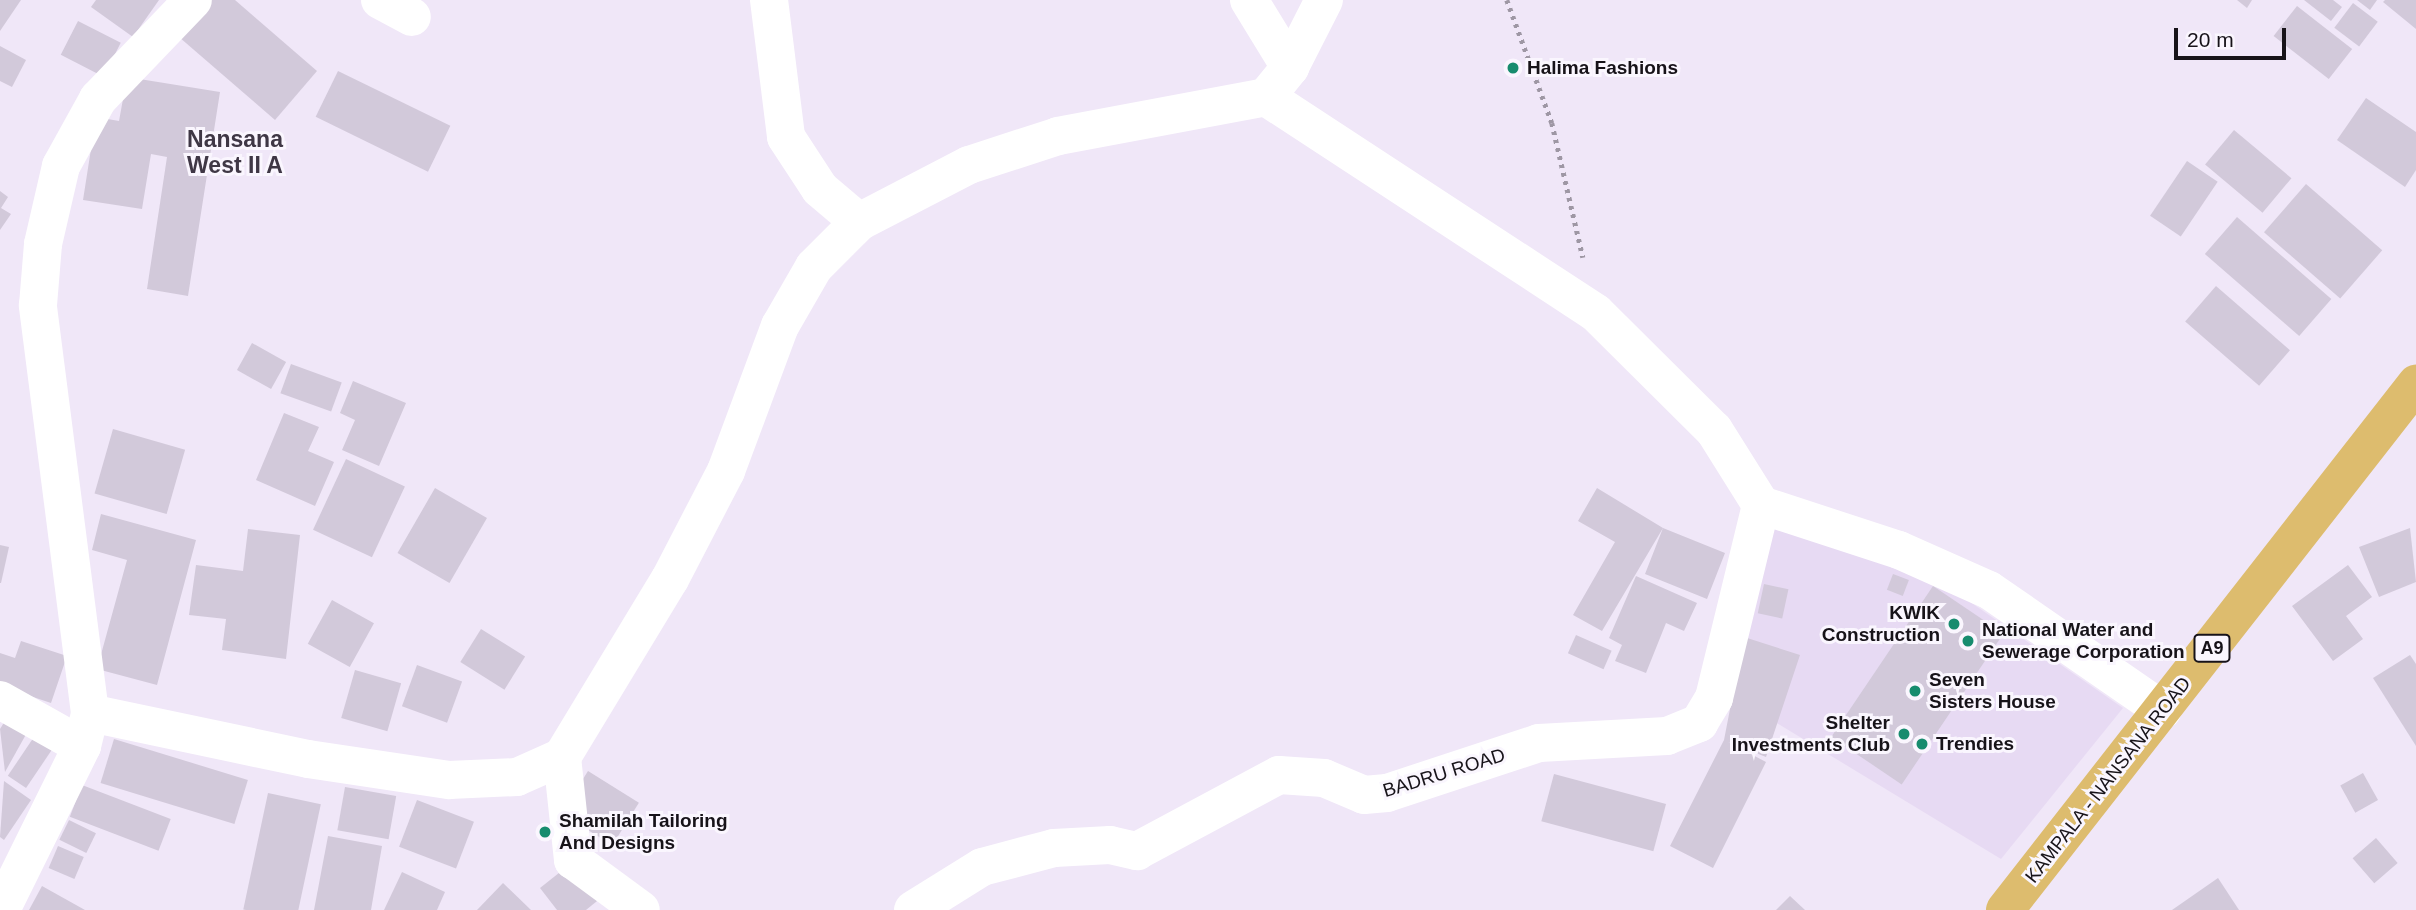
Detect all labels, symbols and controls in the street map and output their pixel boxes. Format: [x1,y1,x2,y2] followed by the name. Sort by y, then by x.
[2178,14,2290,58] scale bar
[2187,28,2234,51] text: 20 m
[1527,57,1678,79] place label: Halima Fashions
[1505,60,1521,76] marker: Halima Fashions
[187,125,283,179] district label: Nansana West II A
[1822,602,1940,646] place label: KWIK Construction
[1946,616,1962,632] marker: KWIK Construction
[1982,619,2185,663] place label: National Water and Sewerage Corporation
[1960,633,1976,649] marker: National Water and Sewerage Corporation
[2193,634,2231,662] road number: A9
[1929,669,2056,713] place label: Seven Sisters House
[2020,672,2196,888] street label: KAMPALA - NANSANA ROAD
[1907,683,1923,699] marker: Seven Sisters House
[1732,712,1890,756] place label: Shelter Investments Club
[1896,726,1912,742] marker: Shelter Investments Club
[1936,733,2014,755] place label: Trendies
[1914,736,1930,752] marker: Trendies
[1380,744,1508,802] street label: BADRU ROAD
[559,810,728,854] place label: Shamilah Tailoring And Designs
[537,824,553,840] marker: Shamilah Tailoring And Designs

